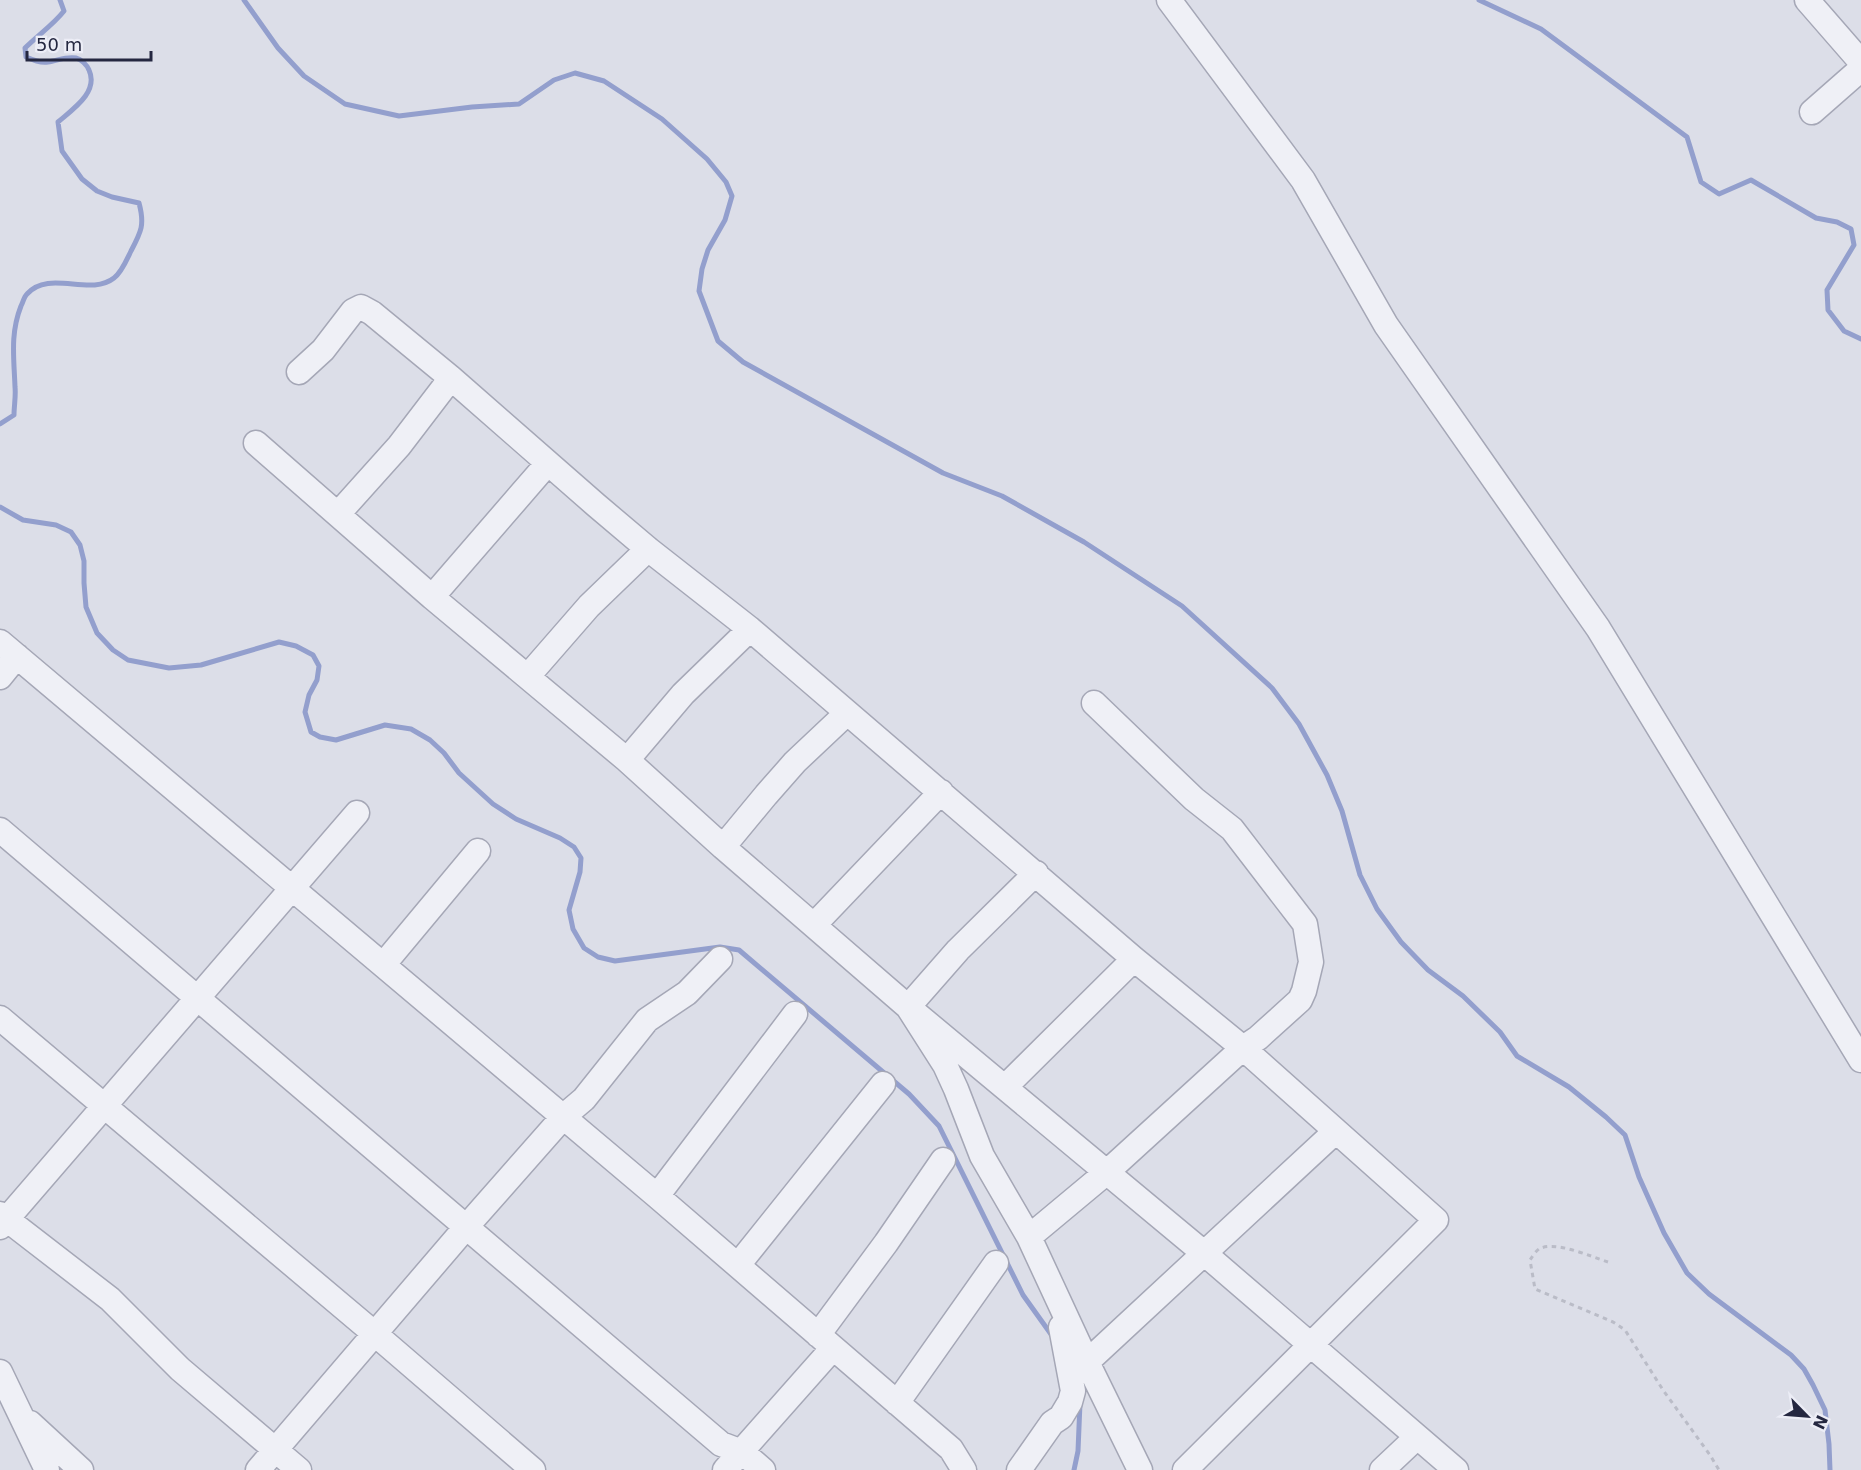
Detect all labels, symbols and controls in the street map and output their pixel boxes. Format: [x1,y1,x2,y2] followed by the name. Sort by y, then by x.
[27,24,152,62] scale bar
[36,34,82,55] text: 50 m
[1777,1386,1837,1446] north arrow
[1809,1412,1832,1432] text: N

